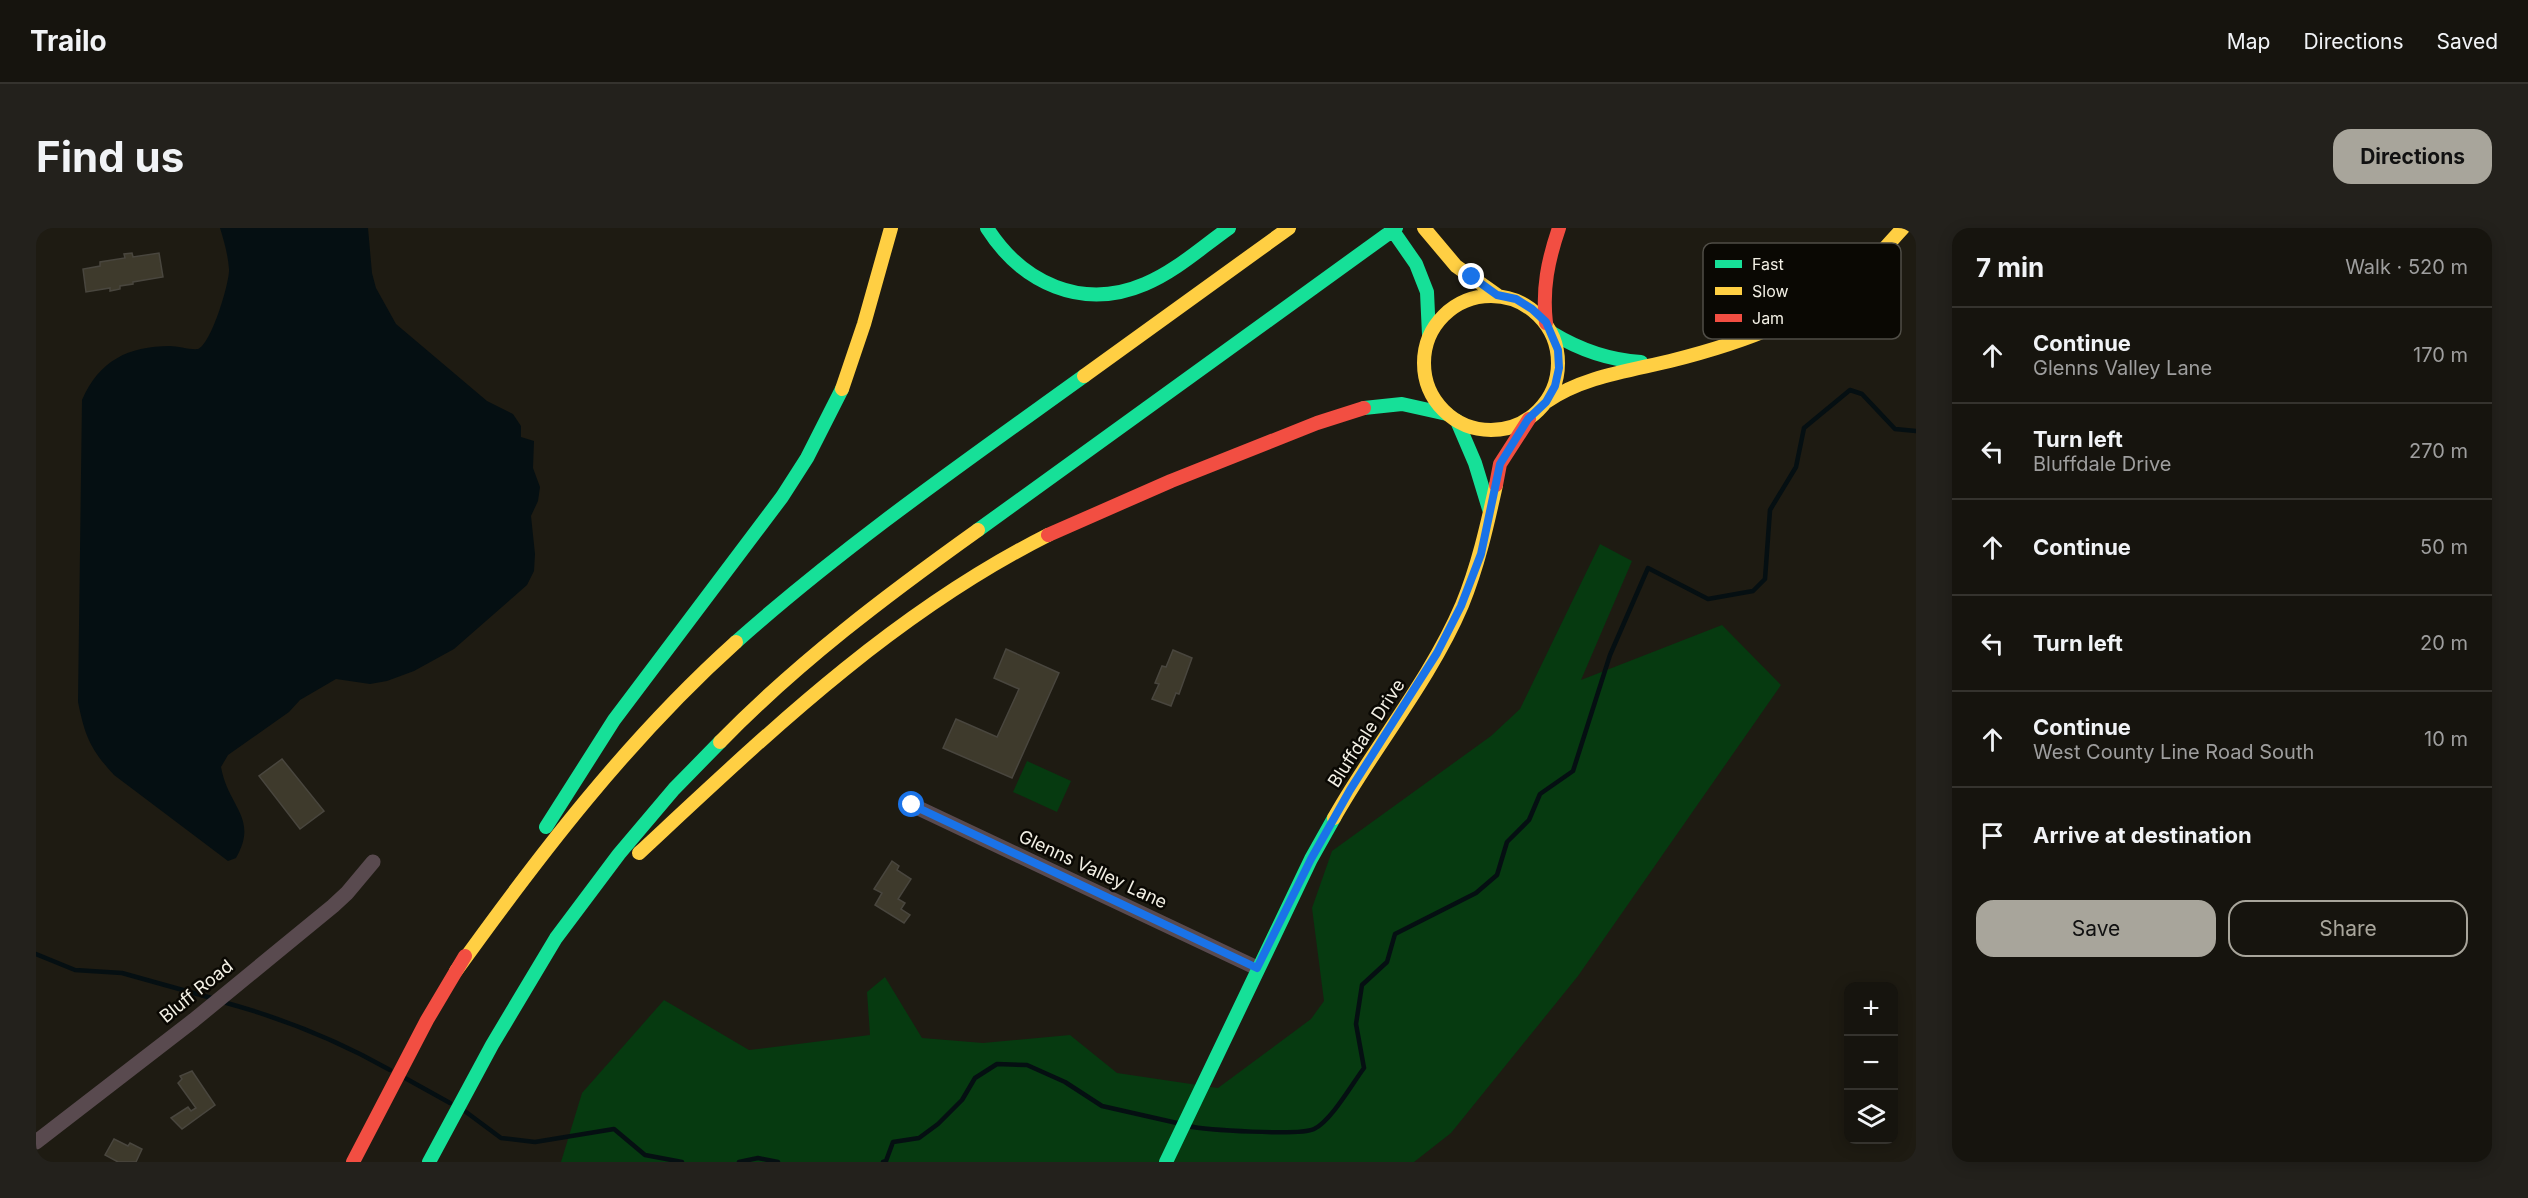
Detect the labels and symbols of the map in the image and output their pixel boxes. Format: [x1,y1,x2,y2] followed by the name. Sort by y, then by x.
[1703,243,1901,339] legend
[1752,254,1784,274] text: Fast
[1458,263,1484,289] route end
[1752,281,1789,301] text: Slow
[1752,308,1784,328] text: Jam
[1323,675,1409,791] street label: Bluffdale Drive
[898,791,924,817] route start
[1016,825,1170,913] street label: Glenns Valley Lane
[155,955,237,1027] street label: Bluff Road

